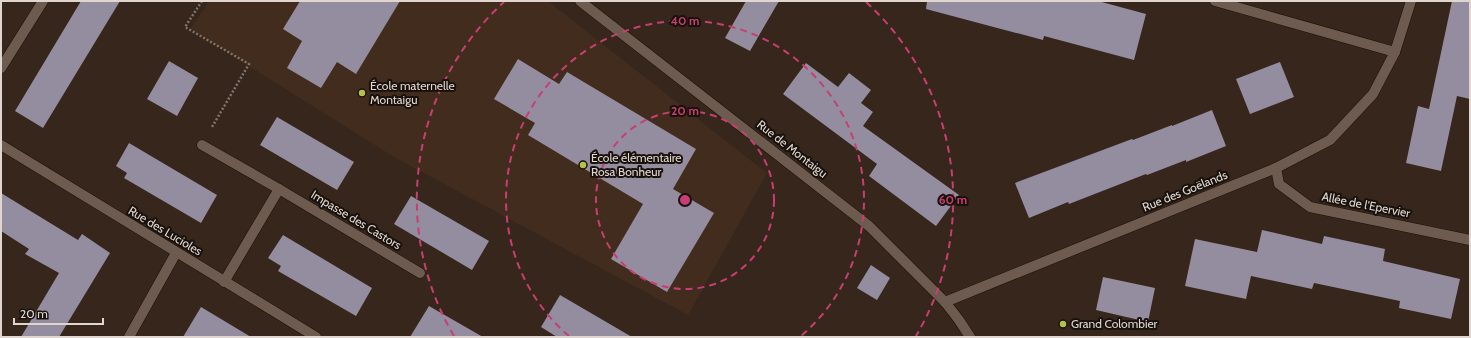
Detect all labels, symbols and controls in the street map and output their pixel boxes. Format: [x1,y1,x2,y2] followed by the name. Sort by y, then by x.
[670,13,700,28] text: 40 m
[370,78,455,107] place label: École maternelle Montaigu
[357,88,367,98] marker: École maternelle Montaigu
[671,103,699,118] text: 20 m
[754,116,830,181] street label: Rue de Montaigu
[591,150,682,179] place label: École élémentaire Rosa Bonheur
[578,160,588,170] marker: École élémentaire Rosa Bonheur
[1140,167,1230,214] street label: Rue des Goëlands
[308,187,404,252] street label: Impasse des Castors
[1321,189,1412,220] street label: Allée de l'Epervier
[939,192,967,207] text: 60 m
[678,193,692,207] centre of rings
[126,203,205,258] street label: Rue des Lucioles
[14,300,103,326] scale bar
[20,306,48,321] text: 20 m
[1071,316,1158,331] place label: Grand Colombier
[1058,319,1068,329] marker: Grand Colombier

